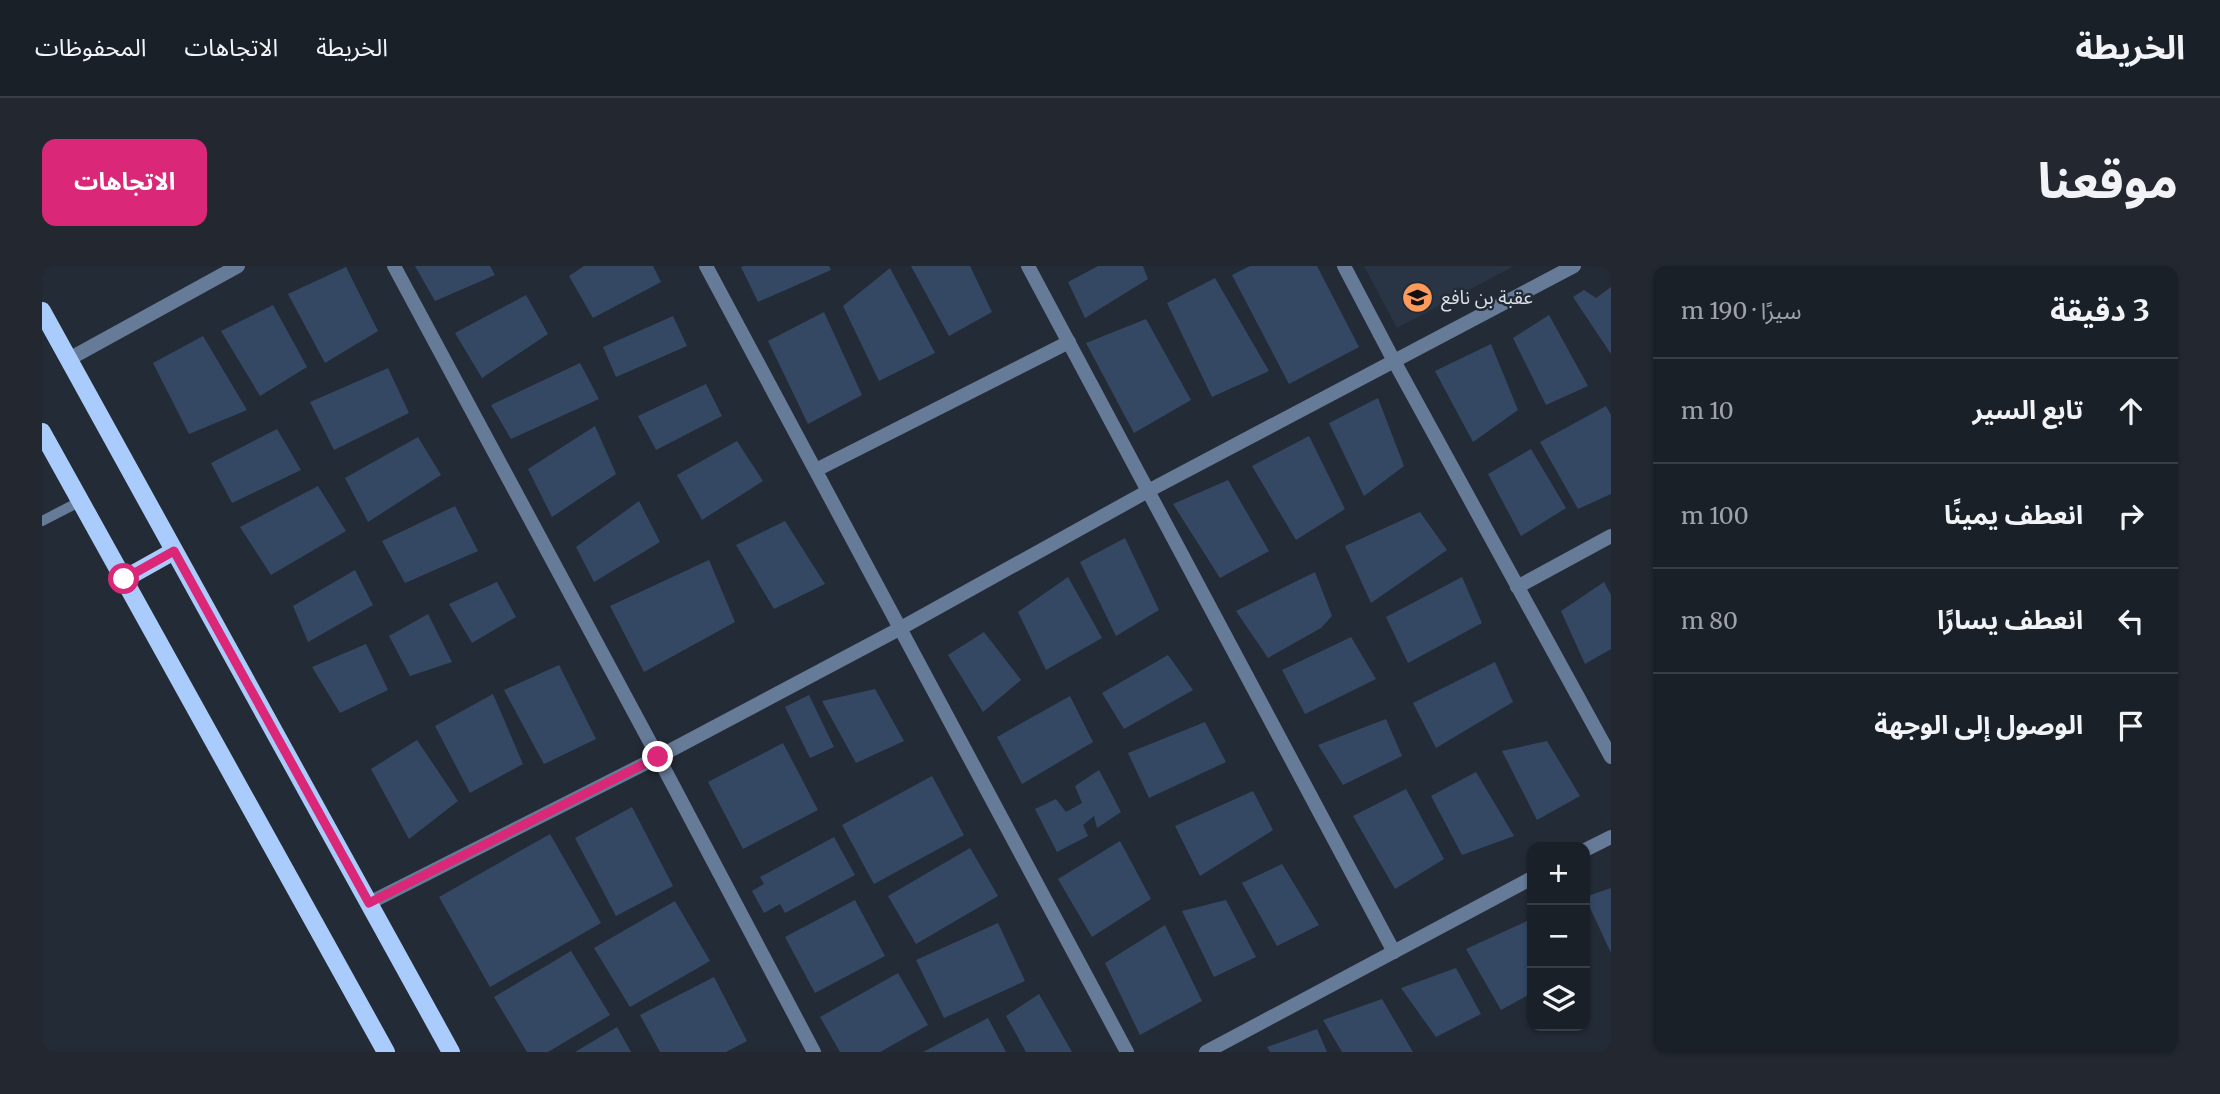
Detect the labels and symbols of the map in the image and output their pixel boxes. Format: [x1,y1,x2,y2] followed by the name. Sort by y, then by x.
[1401,280,1435,314] school or university icon: عقبة بن نافع
[1441,285,1533,312] place label: عقبة بن نافع
[108,563,139,594] route start
[642,741,673,772] route end

